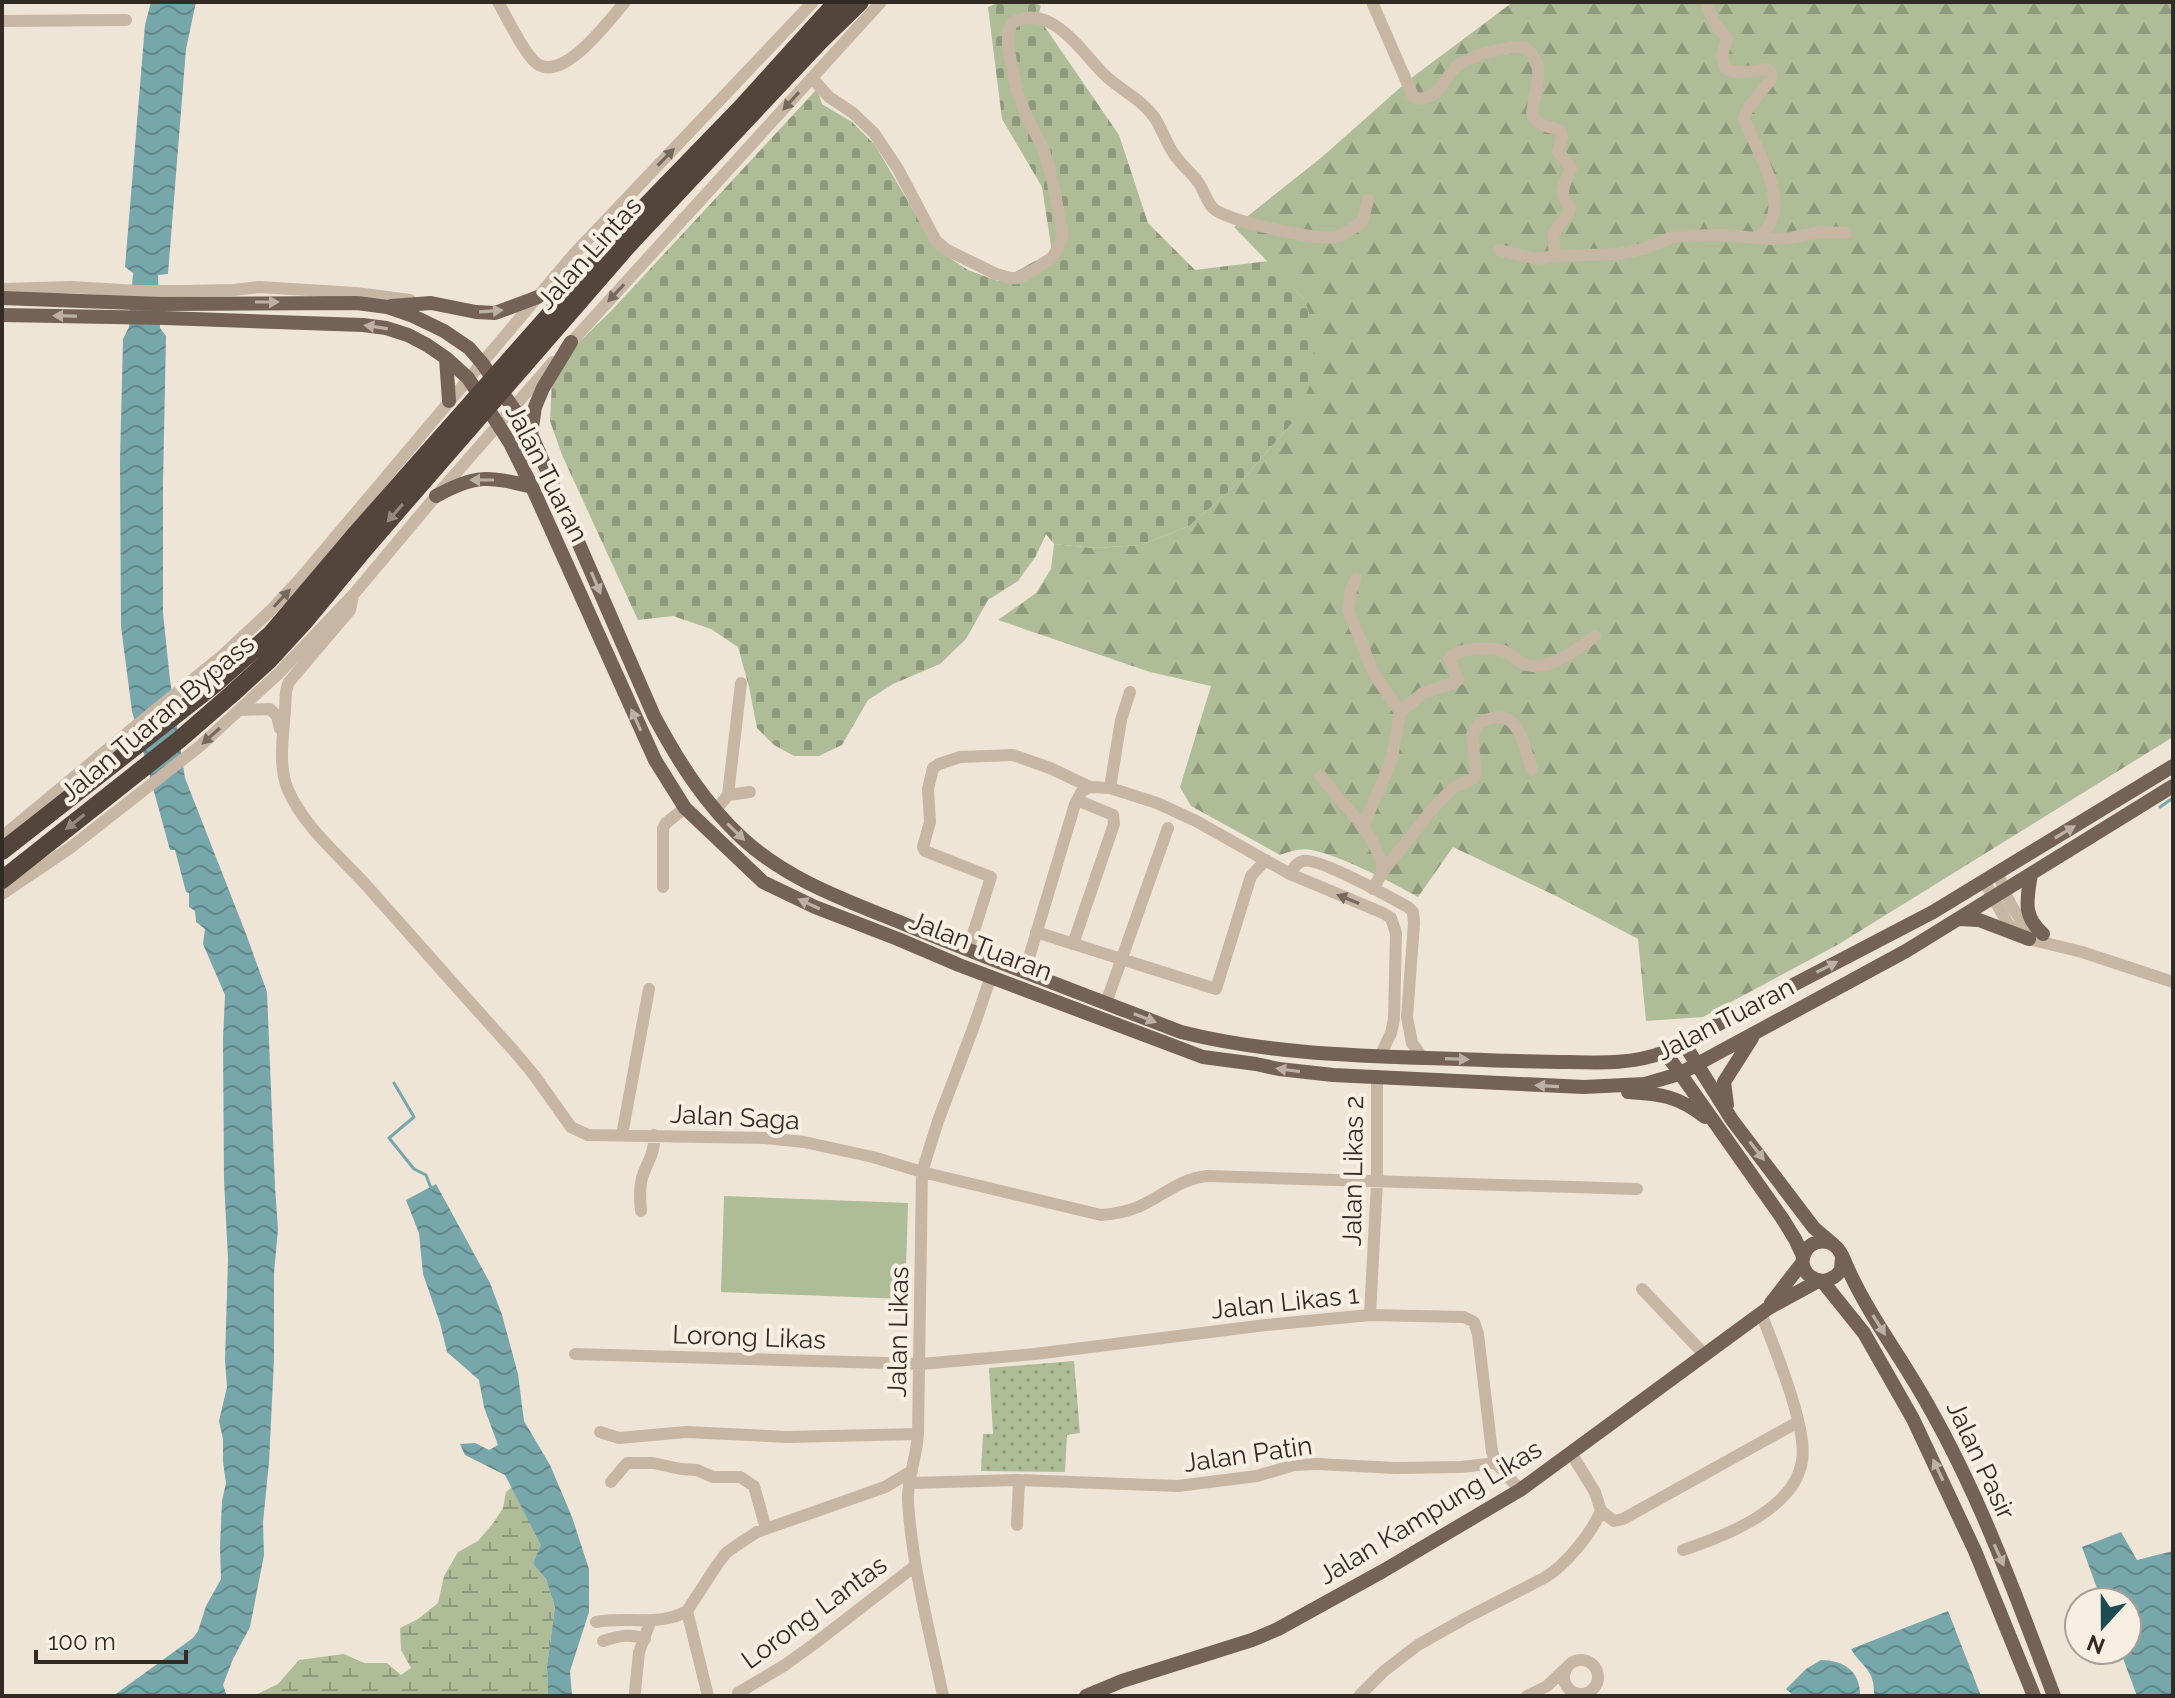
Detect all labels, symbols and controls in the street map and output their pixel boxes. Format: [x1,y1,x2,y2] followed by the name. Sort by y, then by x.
[783,91,800,111] one-way arrow
[657,148,675,167] one-way arrow
[531,191,647,315] street label: Jalan Lintas
[607,284,625,303] one-way arrow
[255,296,280,308] one-way arrow
[479,304,504,317] one-way arrow
[52,310,77,322] one-way arrow
[363,320,388,333] one-way arrow
[499,399,595,547] street label: Jalan Tuaran
[469,474,495,486] one-way arrow
[387,503,405,522] one-way arrow
[589,571,602,595] one-way arrow
[272,589,290,608] one-way arrow
[54,628,260,808] street label: Jalan Tuaran Bypass
[629,708,642,731] one-way arrow
[202,727,221,745] one-way arrow
[65,813,85,830] one-way arrow
[726,822,745,841] one-way arrow
[2054,826,2076,840] one-way arrow
[1336,892,1360,905] one-way arrow
[797,897,820,911] one-way arrow
[905,905,1057,987] street label: Jalan Tuaran
[1815,960,1838,973] one-way arrow
[1651,971,1799,1067] street label: Jalan Tuaran
[1133,1012,1157,1025] one-way arrow
[1445,1052,1470,1065] one-way arrow
[1275,1063,1300,1076] one-way arrow
[1534,1079,1559,1092] one-way arrow
[1337,1095,1369,1247] street label: Jalan Likas 2
[669,1099,801,1135] street label: Jalan Saga
[1748,1141,1765,1162] one-way arrow
[882,1266,914,1398] street label: Jalan Likas
[1210,1279,1360,1325] street label: Jalan Likas 1
[1871,1314,1885,1336] one-way arrow
[672,1319,826,1355] street label: Lorong Likas
[1941,1396,2021,1524] street label: Jalan Pasir
[1182,1430,1314,1478] street label: Jalan Patin
[1313,1433,1547,1591] street label: Jalan Kampung Likas
[1931,1458,1945,1481] one-way arrow
[1992,1543,2006,1566] one-way arrow
[736,1549,892,1675] street label: Lorong Lantas
[2063,1586,2143,1666] north arrow
[36,1614,186,1664] scale bar
[48,1627,116,1656] text: 100 m
[2083,1630,2108,1660] text: N

